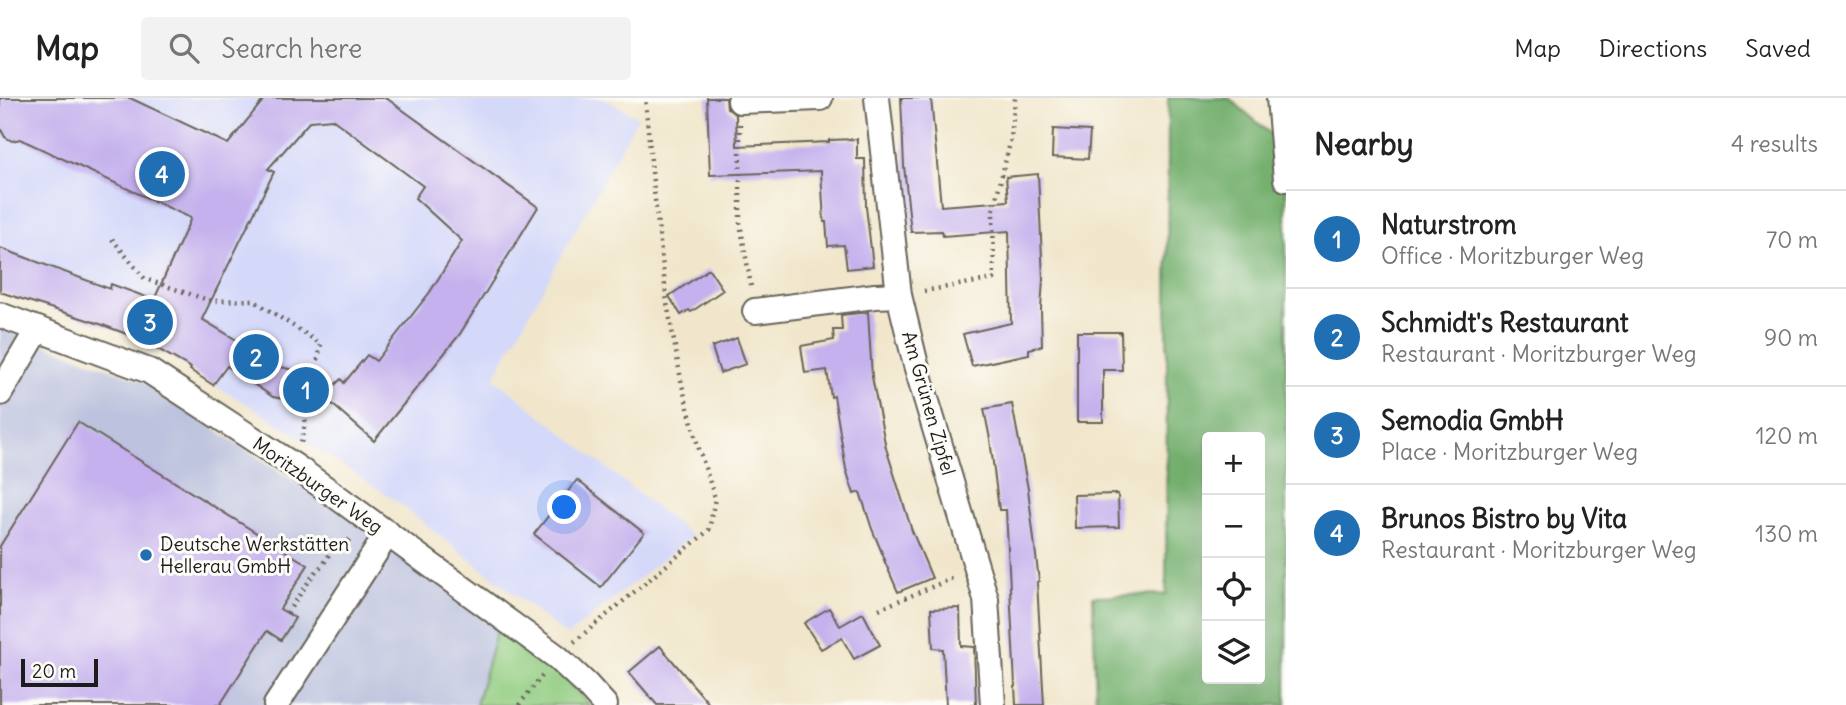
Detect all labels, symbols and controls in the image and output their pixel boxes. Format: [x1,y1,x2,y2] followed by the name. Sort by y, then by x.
[141,17,631,80] search box
[35,27,99,69] text: Map
[165,29,203,67] icon: search
[221,32,362,65] text: Search here
[1514,33,1561,63] text: Map
[1599,33,1707,63] text: Directions
[1745,33,1811,63] text: Saved
[1314,125,1414,163] text: Nearby
[1731,129,1818,158] text: 4 results
[139,148,185,200] pin: 4
[1381,208,1517,241] text: Naturstrom
[1332,225,1342,254] text: 1
[1766,225,1818,254] text: 70 m
[1381,241,1644,270] text: Office · Moritzburger Weg
[127,296,173,348] pin: 3
[1381,306,1629,339] text: Schmidt's Restaurant
[1331,323,1343,352] text: 2
[1764,323,1818,352] text: 90 m
[897,328,961,478] street label: Am Grünen Zipfel
[233,331,279,383] pin: 2
[1381,339,1697,368] text: Restaurant · Moritzburger Weg
[283,364,329,416] pin: 1
[1381,404,1564,437] text: Semodia GmbH
[1330,421,1344,450] text: 3
[1755,421,1818,450] text: 120 m
[248,431,388,539] street label: Moritzburger Weg
[1202,432,1265,684] map controls
[1202,432,1265,495] button: +
[1381,437,1638,466] text: Place · Moritzburger Weg
[547,490,581,524] your location
[1202,495,1265,558] button: −
[1381,502,1627,535] text: Brunos Bistro by Vita
[1330,519,1344,548] text: 4
[1755,519,1818,548] text: 130 m
[160,532,349,578] place label: Deutsche Werkstätten Hellerau GmbH
[1381,535,1697,564] text: Restaurant · Moritzburger Weg
[138,547,154,563] marker: Deutsche Werkstätten Hellerau GmbH
[1202,558,1265,621] button: locate
[1202,621,1265,684] button: layers
[21,656,98,688] scale bar
[32,659,76,683] text: 20 m

